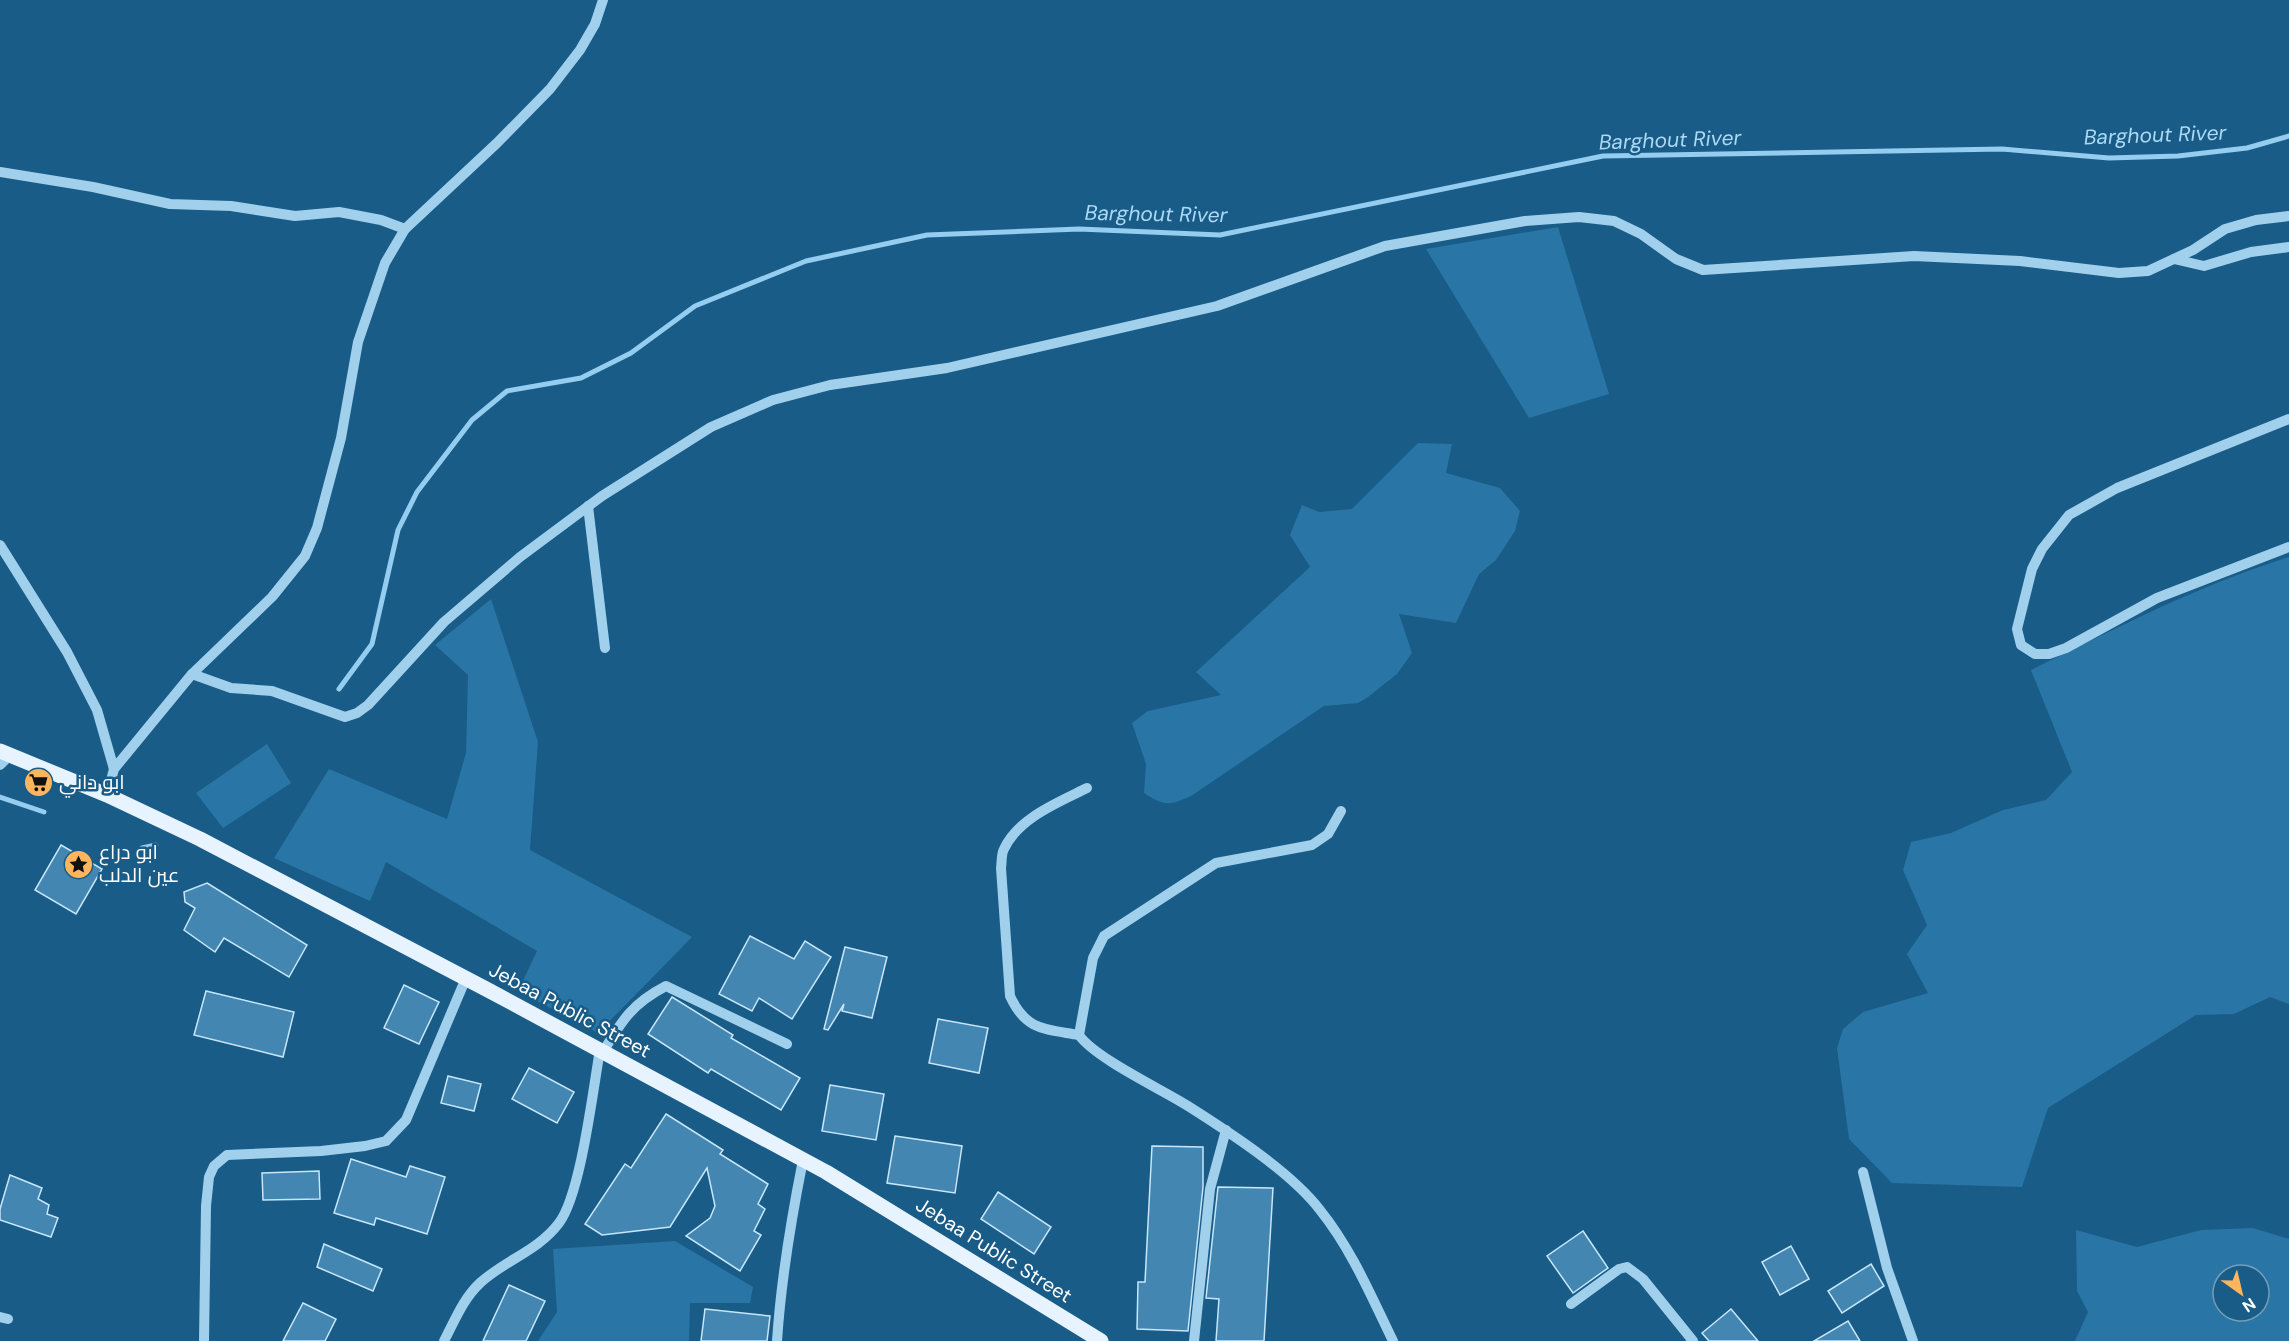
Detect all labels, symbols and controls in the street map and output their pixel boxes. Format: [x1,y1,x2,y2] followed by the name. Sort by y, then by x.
[2083,118,2228,151] water label: Barghout River
[1598,123,1743,156] water label: Barghout River
[1084,199,1229,229] water label: Barghout River
[22,766,54,798] supermarket icon: ابو داني
[59,769,125,798] place label: ابو داني
[99,839,179,888] place label: ابو دراع عين الدلب
[62,848,94,880] place icon: ابو دراع عين الدلب
[485,956,655,1064] street label: Jebaa Public Street
[911,1191,1077,1309] street label: Jebaa Public Street
[2211,1263,2271,1323] north arrow
[2238,1293,2260,1317] text: N

